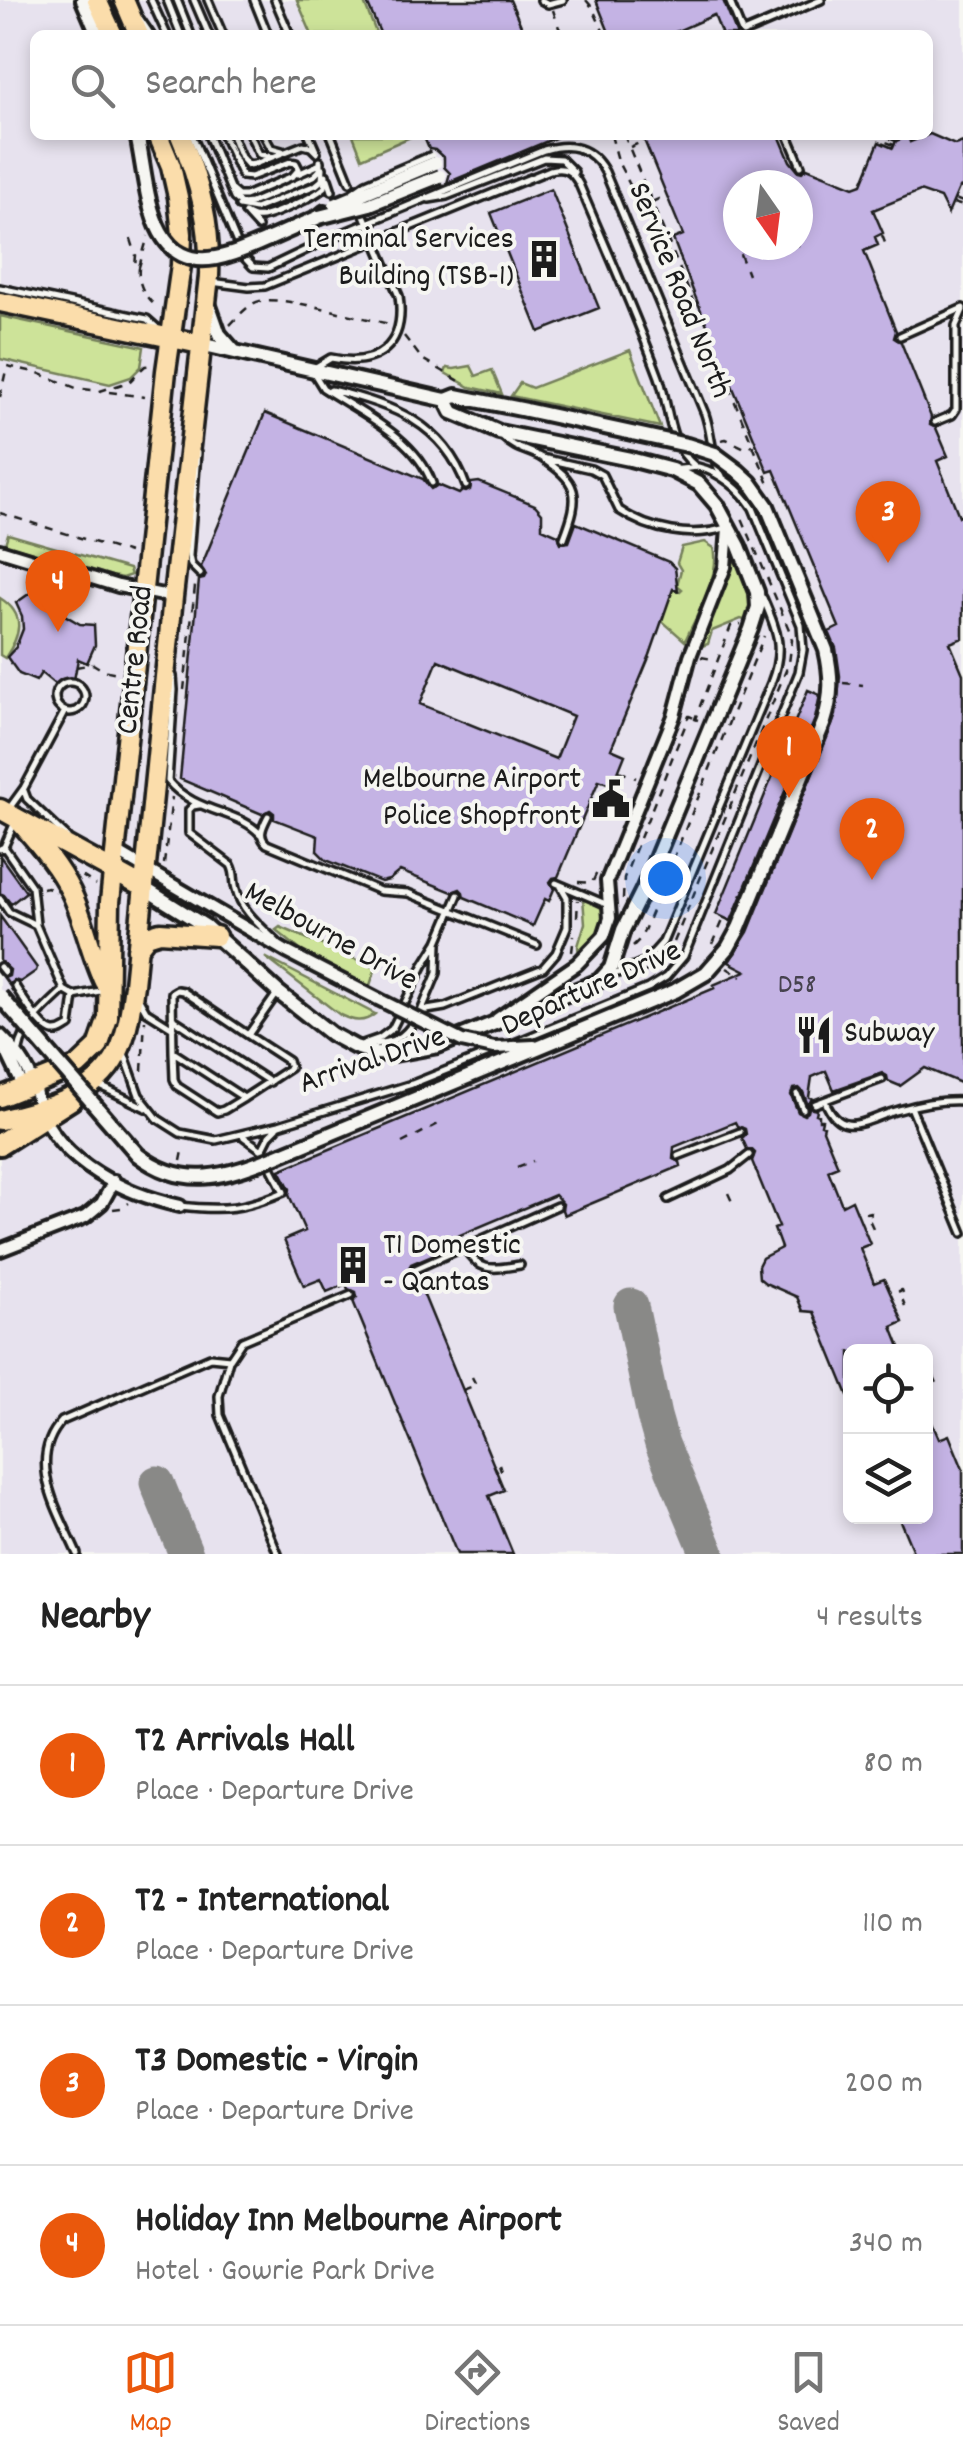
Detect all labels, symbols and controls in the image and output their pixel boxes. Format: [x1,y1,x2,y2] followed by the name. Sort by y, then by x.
[30,30,933,140] search box
[65,58,120,113] icon: search
[145,58,317,113] text: Search here
[723,170,813,260] north arrow
[614,176,742,406] street label: Service Road North
[303,218,514,301] place label: Terminal Services Building (TSB-1)
[523,238,565,280] building icon: Terminal Services Building (TSB-1)
[856,480,920,563] pin: 3
[26,550,90,632] pin: 4
[106,583,168,737] street label: Centre Road
[756,716,822,798] pin: 1
[363,758,581,841] place label: Melbourne Airport Police Shopfront
[590,778,632,820] public building icon: Melbourne Airport Police Shopfront
[840,798,904,880] pin: 2
[640,853,691,904] your location
[235,871,425,1005] street label: Melbourne Drive
[495,930,689,1050] street label: Departure Drive
[778,967,816,1007] house number: D58
[844,1012,935,1058] place label: Subway
[793,1014,835,1056] restaurant icon: Subway
[294,1016,452,1108] street label: Arrival Drive
[383,1224,521,1307] place label: T1 Domestic - Qantas
[332,1244,374,1286] building icon: T1 Domestic - Qantas
[843,1344,933,1524] map controls
[843,1344,933,1434] button: locate
[843,1434,933,1524] button: layers
[40,1589,150,1649] text: Nearby
[816,1596,923,1642] text: 4 results
[135,1715,354,1770] text: T2 Arrivals Hall
[69,1742,76,1788] text: 1
[863,1742,923,1788] text: 80 m
[135,1770,414,1816] text: Place · Departure Drive
[135,1875,389,1930] text: T2 - International
[66,1902,79,1948] text: 2
[862,1902,923,1948] text: 110 m
[135,1930,414,1976] text: Place · Departure Drive
[135,2035,418,2090] text: T3 Domestic - Virgin
[65,2062,80,2108] text: 3
[845,2062,923,2108] text: 200 m
[135,2090,414,2136] text: Place · Departure Drive
[135,2195,562,2250] text: Holiday Inn Melbourne Airport
[66,2222,79,2268] text: 4
[849,2222,923,2268] text: 340 m
[135,2250,435,2296] text: Hotel · Gowrie Park Drive
[123,2345,178,2445] tab: Map
[425,2345,531,2445] tab: Directions
[777,2345,840,2445] tab: Saved

